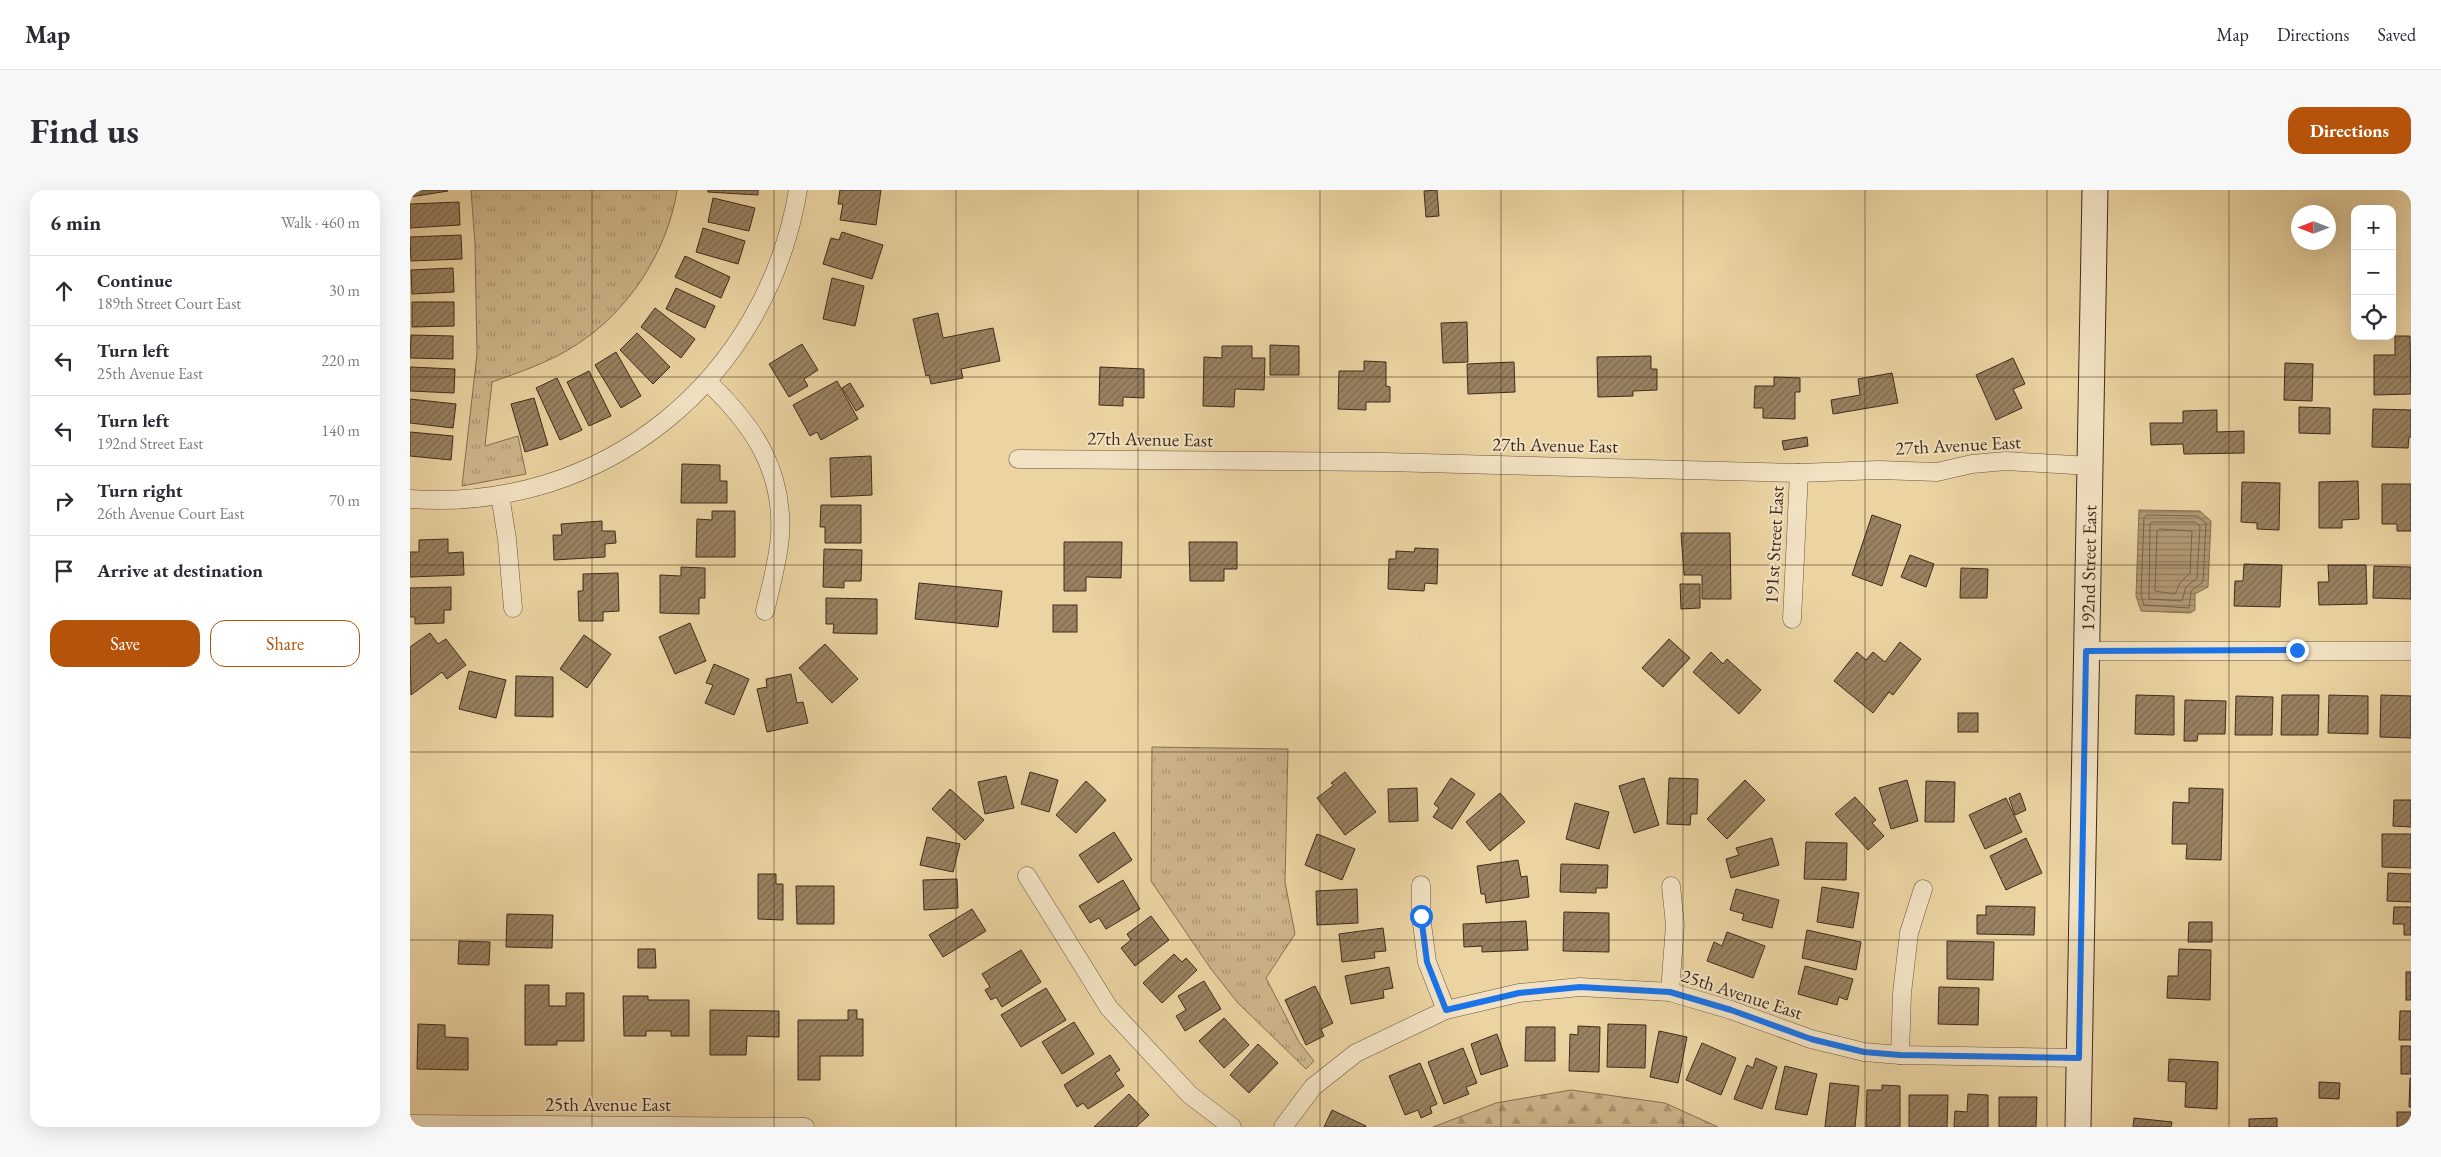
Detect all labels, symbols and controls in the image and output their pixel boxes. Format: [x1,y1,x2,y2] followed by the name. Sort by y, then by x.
[25,19,70,50] text: Map
[2217,23,2249,46] text: Map
[2277,23,2349,46] text: Directions
[2377,23,2416,46] text: Saved
[2288,107,2411,154] button: Directions
[30,108,139,153] text: Find us
[2291,205,2336,250] north arrow
[2351,205,2396,340] map controls
[2351,205,2396,250] button: +
[50,209,101,236] text: 6 min
[281,212,360,233] text: Walk · 460 m
[2351,250,2396,295] button: −
[97,268,172,293] text: Continue
[50,277,78,305] icon: ahead
[329,280,360,301] text: 30 m
[97,293,241,314] text: 189th Street Court East
[2351,295,2396,340] button: locate
[97,338,169,363] text: Turn left
[50,347,78,375] icon: left
[321,350,360,371] text: 220 m
[97,363,203,384] text: 25th Avenue East
[97,408,169,433] text: Turn left
[50,417,78,445] icon: left
[321,420,360,441] text: 140 m
[1087,425,1213,453] street label: 27th Avenue East
[1894,429,2022,461] street label: 27th Avenue East
[1492,431,1618,459] street label: 27th Avenue East
[97,433,203,454] text: 192nd Street East
[97,478,183,503] text: Turn right
[1758,485,1790,605] street label: 191st Street East
[50,487,78,515] icon: right
[329,490,360,511] text: 70 m
[97,503,244,524] text: 26th Avenue Court East
[2074,505,2102,632] street label: 192nd Street East
[50,557,78,585] icon: arrive
[97,558,263,583] text: Arrive at destination
[50,620,200,667] button: Save
[210,620,360,667] button: Share
[2286,639,2309,662] route end
[1410,905,1433,928] route start
[1678,963,1806,1025] street label: 25th Avenue East
[545,1092,671,1117] street label: 25th Avenue East

